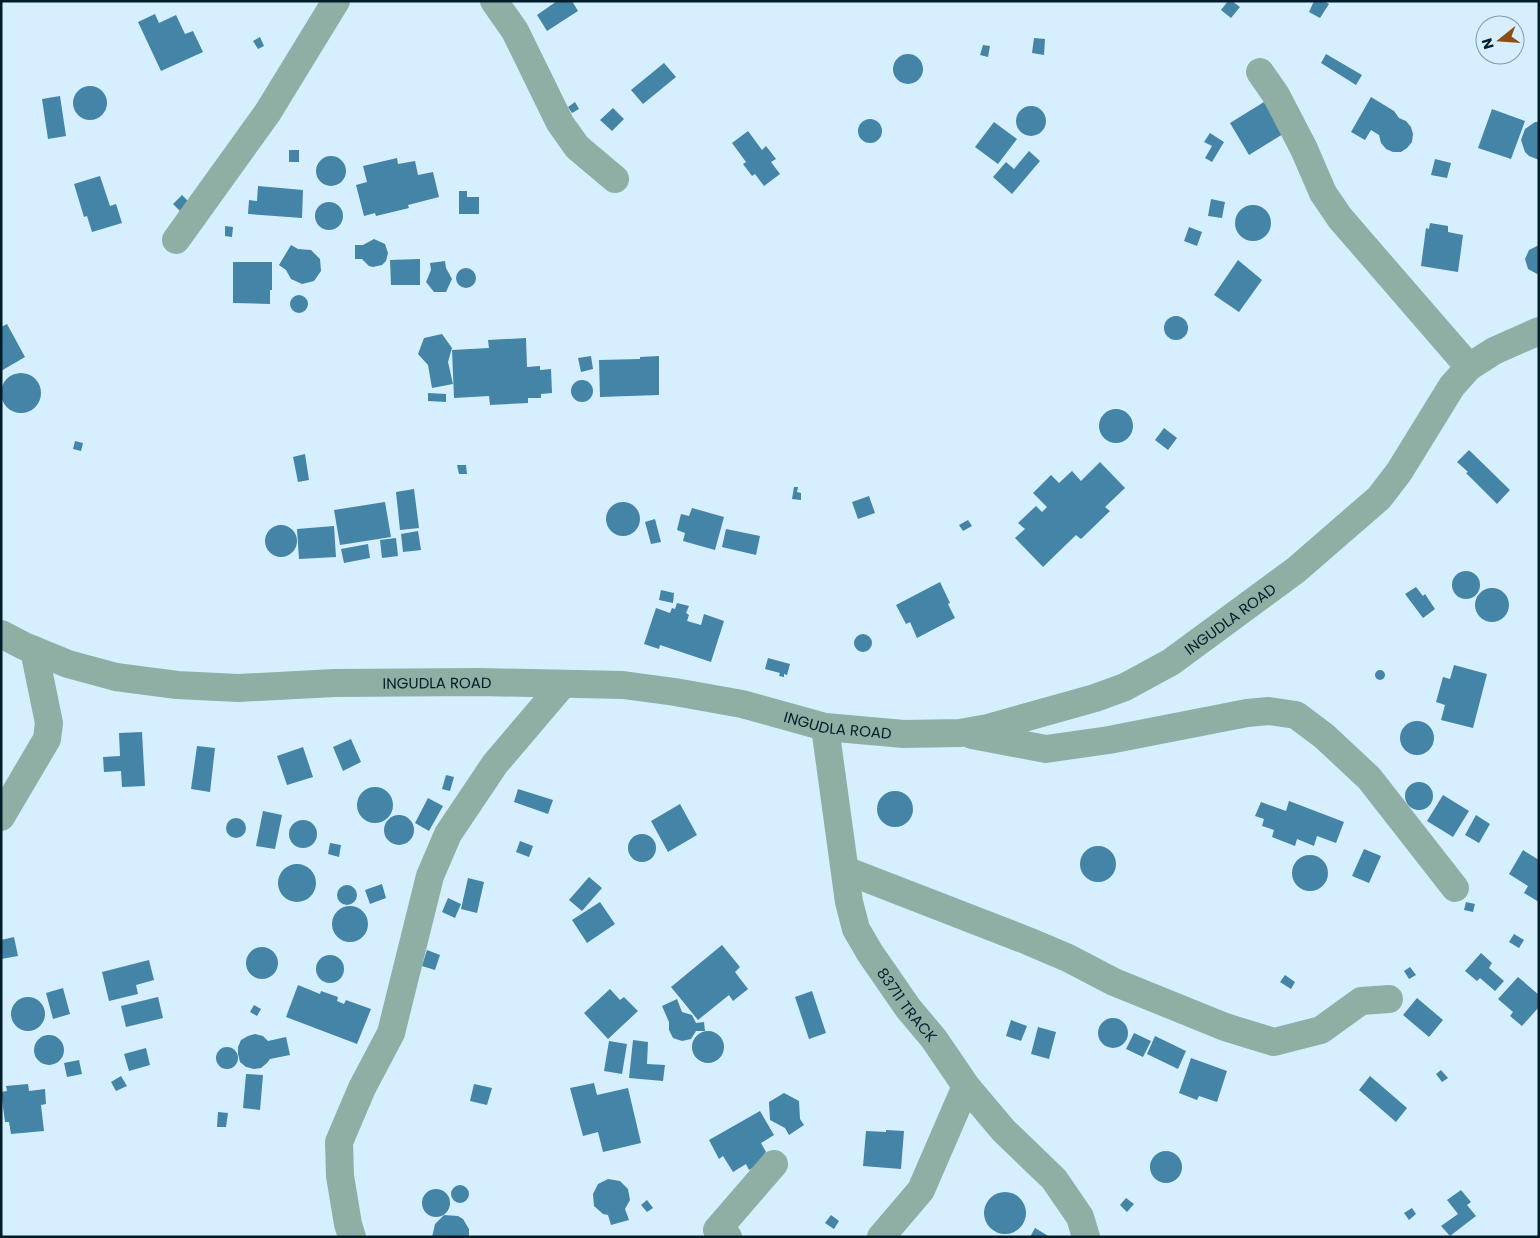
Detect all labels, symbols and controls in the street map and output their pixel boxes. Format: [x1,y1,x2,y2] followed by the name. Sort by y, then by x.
[1475,15,1525,65] north arrow
[1476,36,1499,52] text: N
[1180,578,1280,659] street label: INGUDLA ROAD
[383,671,492,693] street label: INGUDLA ROAD
[782,706,893,743] street label: INGUDLA ROAD
[873,963,942,1046] street label: 83711 TRACK

